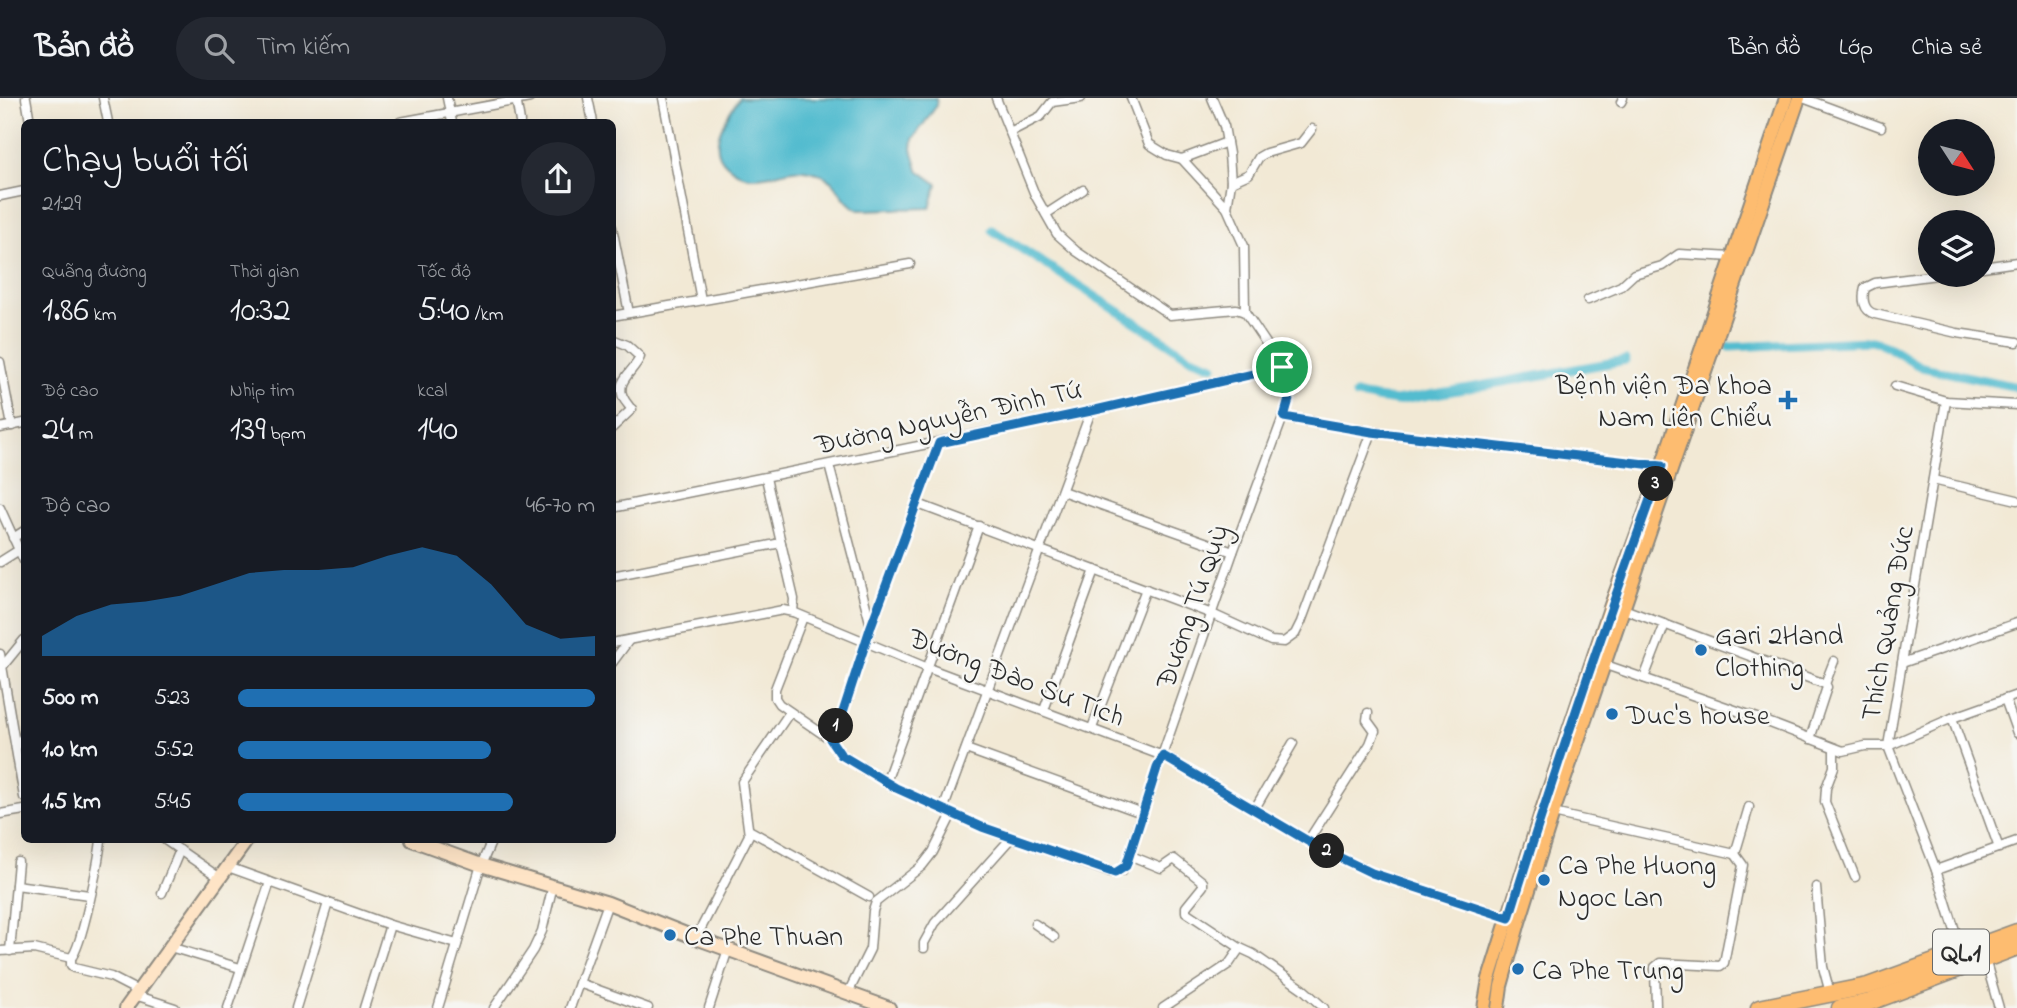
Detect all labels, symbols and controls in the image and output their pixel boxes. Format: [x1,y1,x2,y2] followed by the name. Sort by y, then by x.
[176,17,666,80] search box
[35,24,134,72] text: Bản đồ
[200,29,238,67] icon: search
[256,29,350,67] text: Tìm kiếm
[1729,31,1801,66] text: Bản đồ
[1839,31,1873,66] text: Lớp
[1911,31,1982,66] text: Chia sẻ
[1918,119,1995,196] north arrow
[1918,119,1995,287] map controls
[42,134,249,190] text: Chạy buổi tối
[521,142,595,216] button: share
[42,188,81,221] text: 21:29
[1918,210,1995,287] button: layers
[42,259,147,286] text: Quãng đường
[230,259,299,286] text: Thời gian
[417,259,470,286] text: Tốc độ
[42,286,89,337] text: 1.86
[230,286,291,337] text: 10:32
[417,286,470,337] text: 5:40
[89,302,117,329] text: km
[470,302,504,329] text: /km
[1252,337,1312,397] pin
[1263,348,1301,386] icon: arrive
[1555,367,1772,440] place label: Bệnh viện Đa khoa Nam Liên Chiểu
[811,371,1086,468] street label: Đường Nguyễn Đình Tứ
[42,378,99,405] text: Độ cao
[230,378,295,405] text: Nhịp tim
[417,378,448,405] text: kcal
[1778,390,1798,410] marker: Bệnh viện Đa khoa Nam Liên Chiểu
[42,405,74,456] text: 24
[230,405,266,456] text: 139
[417,405,458,456] text: 140
[74,421,93,448] text: m
[266,421,306,448] text: bpm
[1638,466,1674,502] pin: 3
[1652,470,1659,497] text: 3
[42,490,110,523] text: Độ cao
[526,490,595,523] text: 46–70 m
[1147,520,1242,696] street label: Đường Tú Quỳ
[1852,522,1927,724] street label: Thích Quảng Đức
[1715,617,1844,690] place label: Gari 2Hand Clothing
[901,619,1130,739] street label: Đường Đào Sư Tích
[1693,642,1709,658] marker: Gari 2Hand Clothing
[42,682,99,715] text: 500 m
[154,682,190,715] text: 5:23
[1625,697,1770,738] place label: Duc's house
[1604,706,1620,722] marker: Duc's house
[818,708,854,744] pin: 1
[832,712,839,739] text: 1
[42,734,98,767] text: 1.0 km
[154,734,194,767] text: 5:52
[42,786,101,819] text: 1.5 km
[154,786,192,819] text: 5:45
[1310,834,1344,868] pin: 2
[1322,837,1331,864] text: 2
[1558,847,1716,920] place label: Ca Phe Huong Ngoc Lan
[1536,872,1552,888] marker: Ca Phe Huong Ngoc Lan
[684,918,843,959] place label: Ca Phe Thuan
[662,927,678,943] marker: Ca Phe Thuan
[1933,930,1989,974] road number: QL.1
[1532,952,1684,993] place label: Ca Phe Trung
[1510,961,1526,977] marker: Ca Phe Trung

